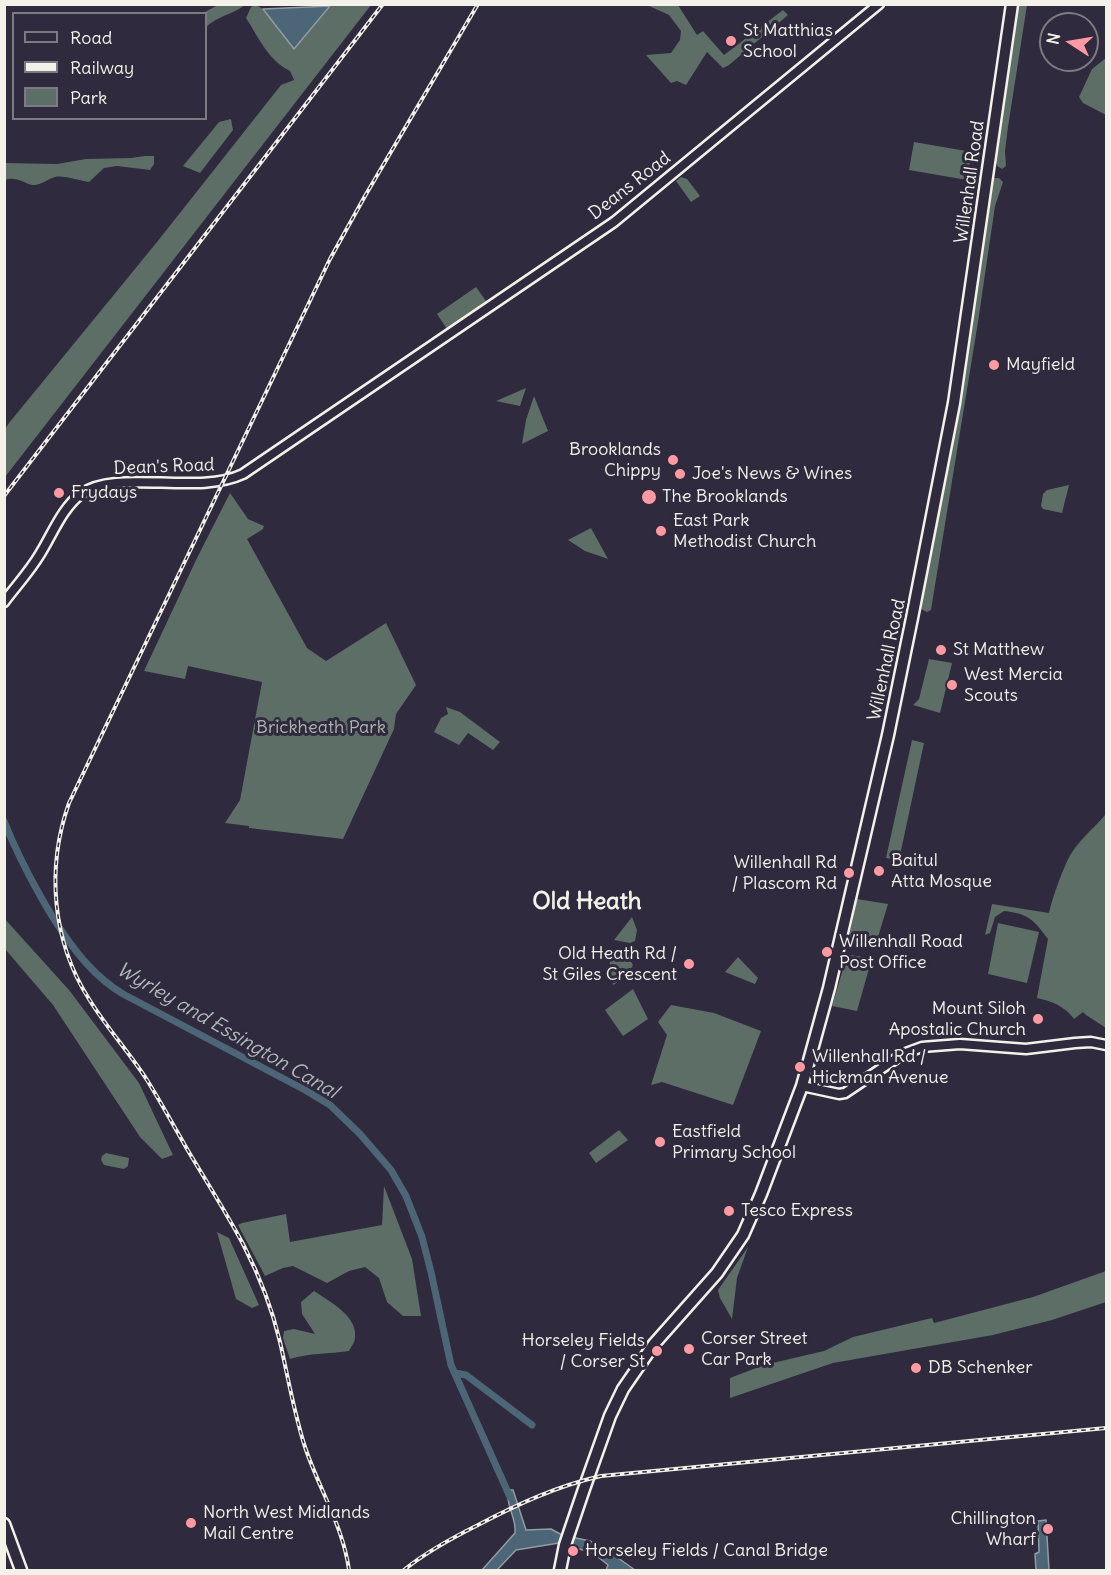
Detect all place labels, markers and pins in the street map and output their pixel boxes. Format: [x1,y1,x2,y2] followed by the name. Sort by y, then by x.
[743,20,833,63] place label: St Matthias School
[724,34,738,48] marker: St Matthias School
[1006,354,1075,376] place label: Mayfield
[987,358,1001,372] marker: Mayfield
[569,439,661,482] place label: Brooklands Chippy
[666,453,680,467] marker: Brooklands Chippy
[692,463,852,485] place label: Joe's News & Wines
[673,467,687,481] marker: Joe's News & Wines
[71,482,137,504] place label: Frydays
[52,486,66,500] marker: Frydays
[662,486,788,508] place label: The Brooklands
[640,488,658,506] marker: The Brooklands
[673,510,816,552] place label: East Park Methodist Church
[654,524,668,538] marker: East Park Methodist Church
[953,639,1044,661] place label: St Matthew
[934,643,948,657] marker: St Matthew
[964,664,1063,706] place label: West Mercia Scouts
[945,678,959,692] marker: West Mercia Scouts
[891,850,992,892] place label: Baitul Atta Mosque
[732,852,837,894] place label: Willenhall Rd / Plascom Rd
[872,864,886,878] marker: Baitul Atta Mosque
[842,866,856,880] marker: Willenhall Rd / Plascom Rd
[839,931,963,974] place label: Willenhall Road Post Office
[542,943,677,986] place label: Old Heath Rd / St Giles Crescent
[820,945,834,959] marker: Willenhall Road Post Office
[682,957,696,971] marker: Old Heath Rd / St Giles Crescent
[889,998,1026,1040] place label: Mount Siloh Apostalic Church
[1031,1012,1045,1026] marker: Mount Siloh Apostalic Church
[812,1046,948,1088] place label: Willenhall Rd / Hickman Avenue
[793,1060,807,1074] marker: Willenhall Rd / Hickman Avenue
[672,1121,796,1164] place label: Eastfield Primary School
[653,1135,667,1149] marker: Eastfield Primary School
[741,1200,853,1222] place label: Tesco Express
[722,1204,736,1218] marker: Tesco Express
[701,1328,808,1370] place label: Corser Street Car Park
[522,1330,645,1372] place label: Horseley Fields / Corser St
[682,1342,696,1356] marker: Corser Street Car Park
[650,1344,664,1358] marker: Horseley Fields / Corser St
[928,1357,1033,1379] place label: DB Schenker
[909,1361,923,1375] marker: DB Schenker
[203,1502,370,1544] place label: North West Midlands Mail Centre
[951,1508,1036,1550] place label: Chillington Wharf
[184,1516,198,1530] marker: North West Midlands Mail Centre
[1041,1522,1055,1536] marker: Chillington Wharf
[585,1540,828,1562] place label: Horseley Fields / Canal Bridge
[566,1544,580,1558] marker: Horseley Fields / Canal Bridge

